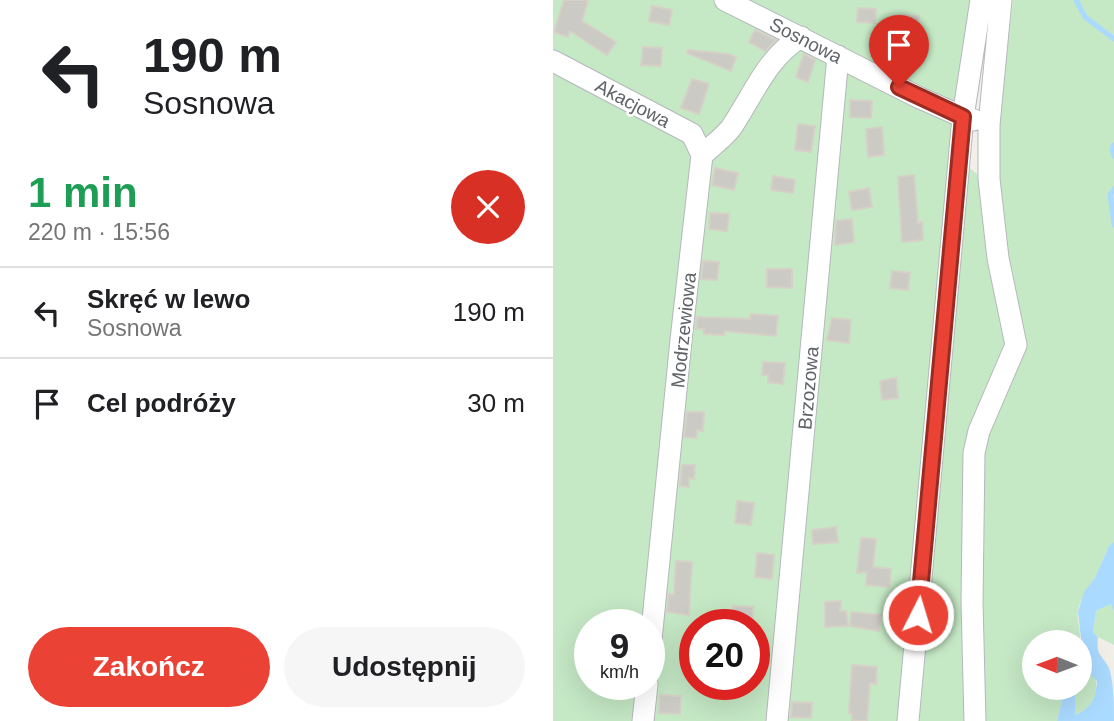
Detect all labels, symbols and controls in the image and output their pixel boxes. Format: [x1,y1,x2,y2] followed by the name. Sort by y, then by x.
[766,13,846,68] street label: Sosnowa
[869,15,929,87] pin
[880,26,918,64] icon: arrive
[28,28,119,119] icon: left
[143,28,282,82] text: 190 m
[592,75,674,132] street label: Akacjowa
[143,85,275,121] text: Sosnowa
[28,169,138,216] text: 1 min
[451,170,525,244] button: close
[28,219,170,245] text: 220 m · 15:56
[667,271,700,389] street label: Modrzewiowa
[87,284,250,314] text: Skręć w lewo
[28,294,66,332] icon: left
[453,297,525,327] text: 190 m
[87,315,182,341] text: Sosnowa
[794,345,823,431] street label: Brzozowa
[28,385,66,423] icon: arrive
[87,388,236,418] text: Cel podróży
[467,388,525,418] text: 30 m
[881,578,955,652] position arrow
[679,609,770,700] speed limit sign: 20
[610,626,629,665] text: 9
[28,627,270,707] button: Zakończ
[284,627,525,707] button: Udostępnij
[1022,630,1092,700] north arrow
[1022,630,1092,700] map controls
[600,662,639,682] text: km/h

